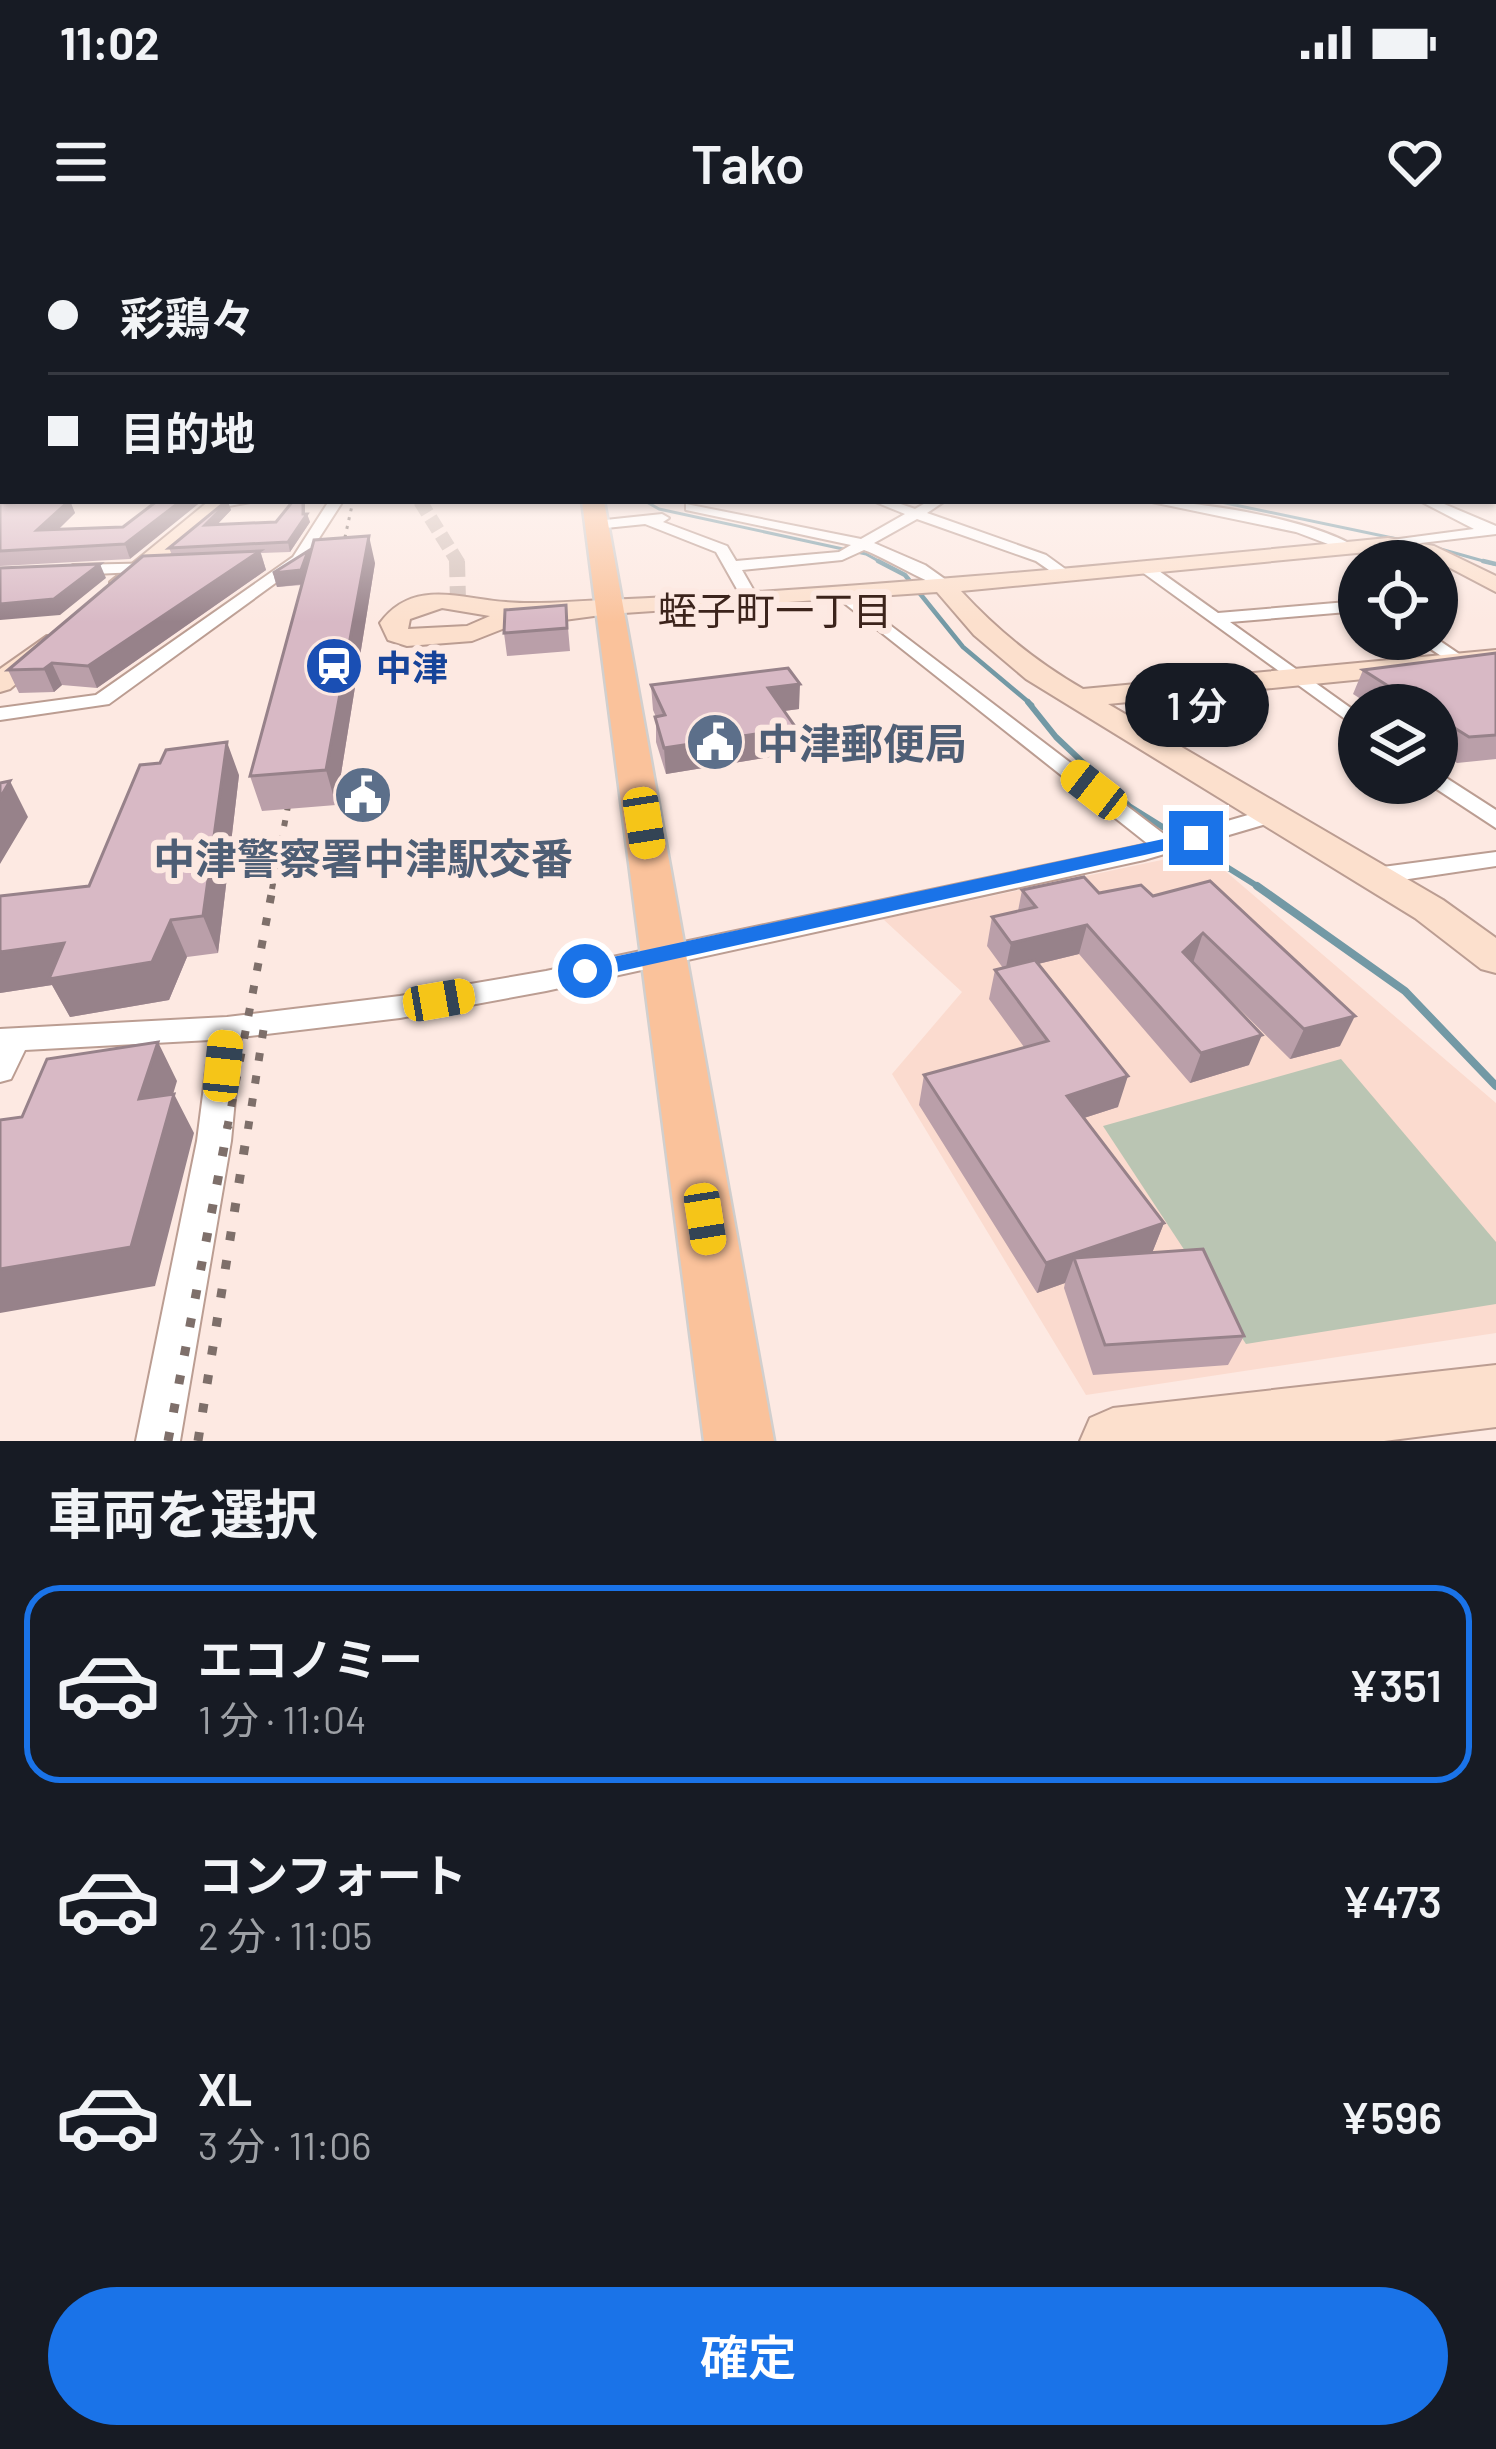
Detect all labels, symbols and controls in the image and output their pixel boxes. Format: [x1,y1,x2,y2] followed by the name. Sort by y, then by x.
[60,15,159,69] text: 11:02
[48,129,114,195] icon: menu
[1382,129,1448,195] icon: heart
[691,130,805,195] text: Tako
[120,290,255,344] text: 彩鶏々
[120,405,255,459] text: 目的地
[1338,540,1458,804] map controls
[1338,540,1458,660] button: locate
[658,586,892,633] district label: 蛭子町一丁目
[303,635,365,697] station icon: 中津
[376,645,448,688] place label: 中津
[1124,664,1268,748] callout: 1 分
[1167,681,1227,728] text: 1 分
[1338,684,1458,804] button: layers
[684,711,746,773] public building icon: 中津郵便局
[757,717,967,767] place label: 中津郵便局
[1055,754,1133,826] car
[332,764,394,826] public building icon: 中津警察署中津駅交番
[621,785,667,861] car
[1169,811,1223,865] route end
[153,832,573,882] place label: 中津警察署中津駅交番
[558,944,612,998] route start
[400,976,478,1024] car
[201,1028,245,1104] car
[682,1181,728,1257] car
[48,1480,318,1545] text: 車両を選択
[54,1630,162,1738] icon: car
[198,1631,423,1685] text: エコノミー
[1348,1657,1442,1711] text: ¥351
[198,1695,366,1742] text: 1 分 · 11:04
[54,1846,162,1954] icon: car
[198,1847,467,1901] text: コンフォート
[1341,1873,1442,1927] text: ¥473
[198,1911,372,1958] text: 2 分 · 11:05
[198,2061,252,2115] text: XL
[54,2062,162,2170] icon: car
[1340,2089,1442,2143] text: ¥596
[198,2121,371,2168] text: 3 分 · 11:06
[48,2287,1448,2425] button: 確定

